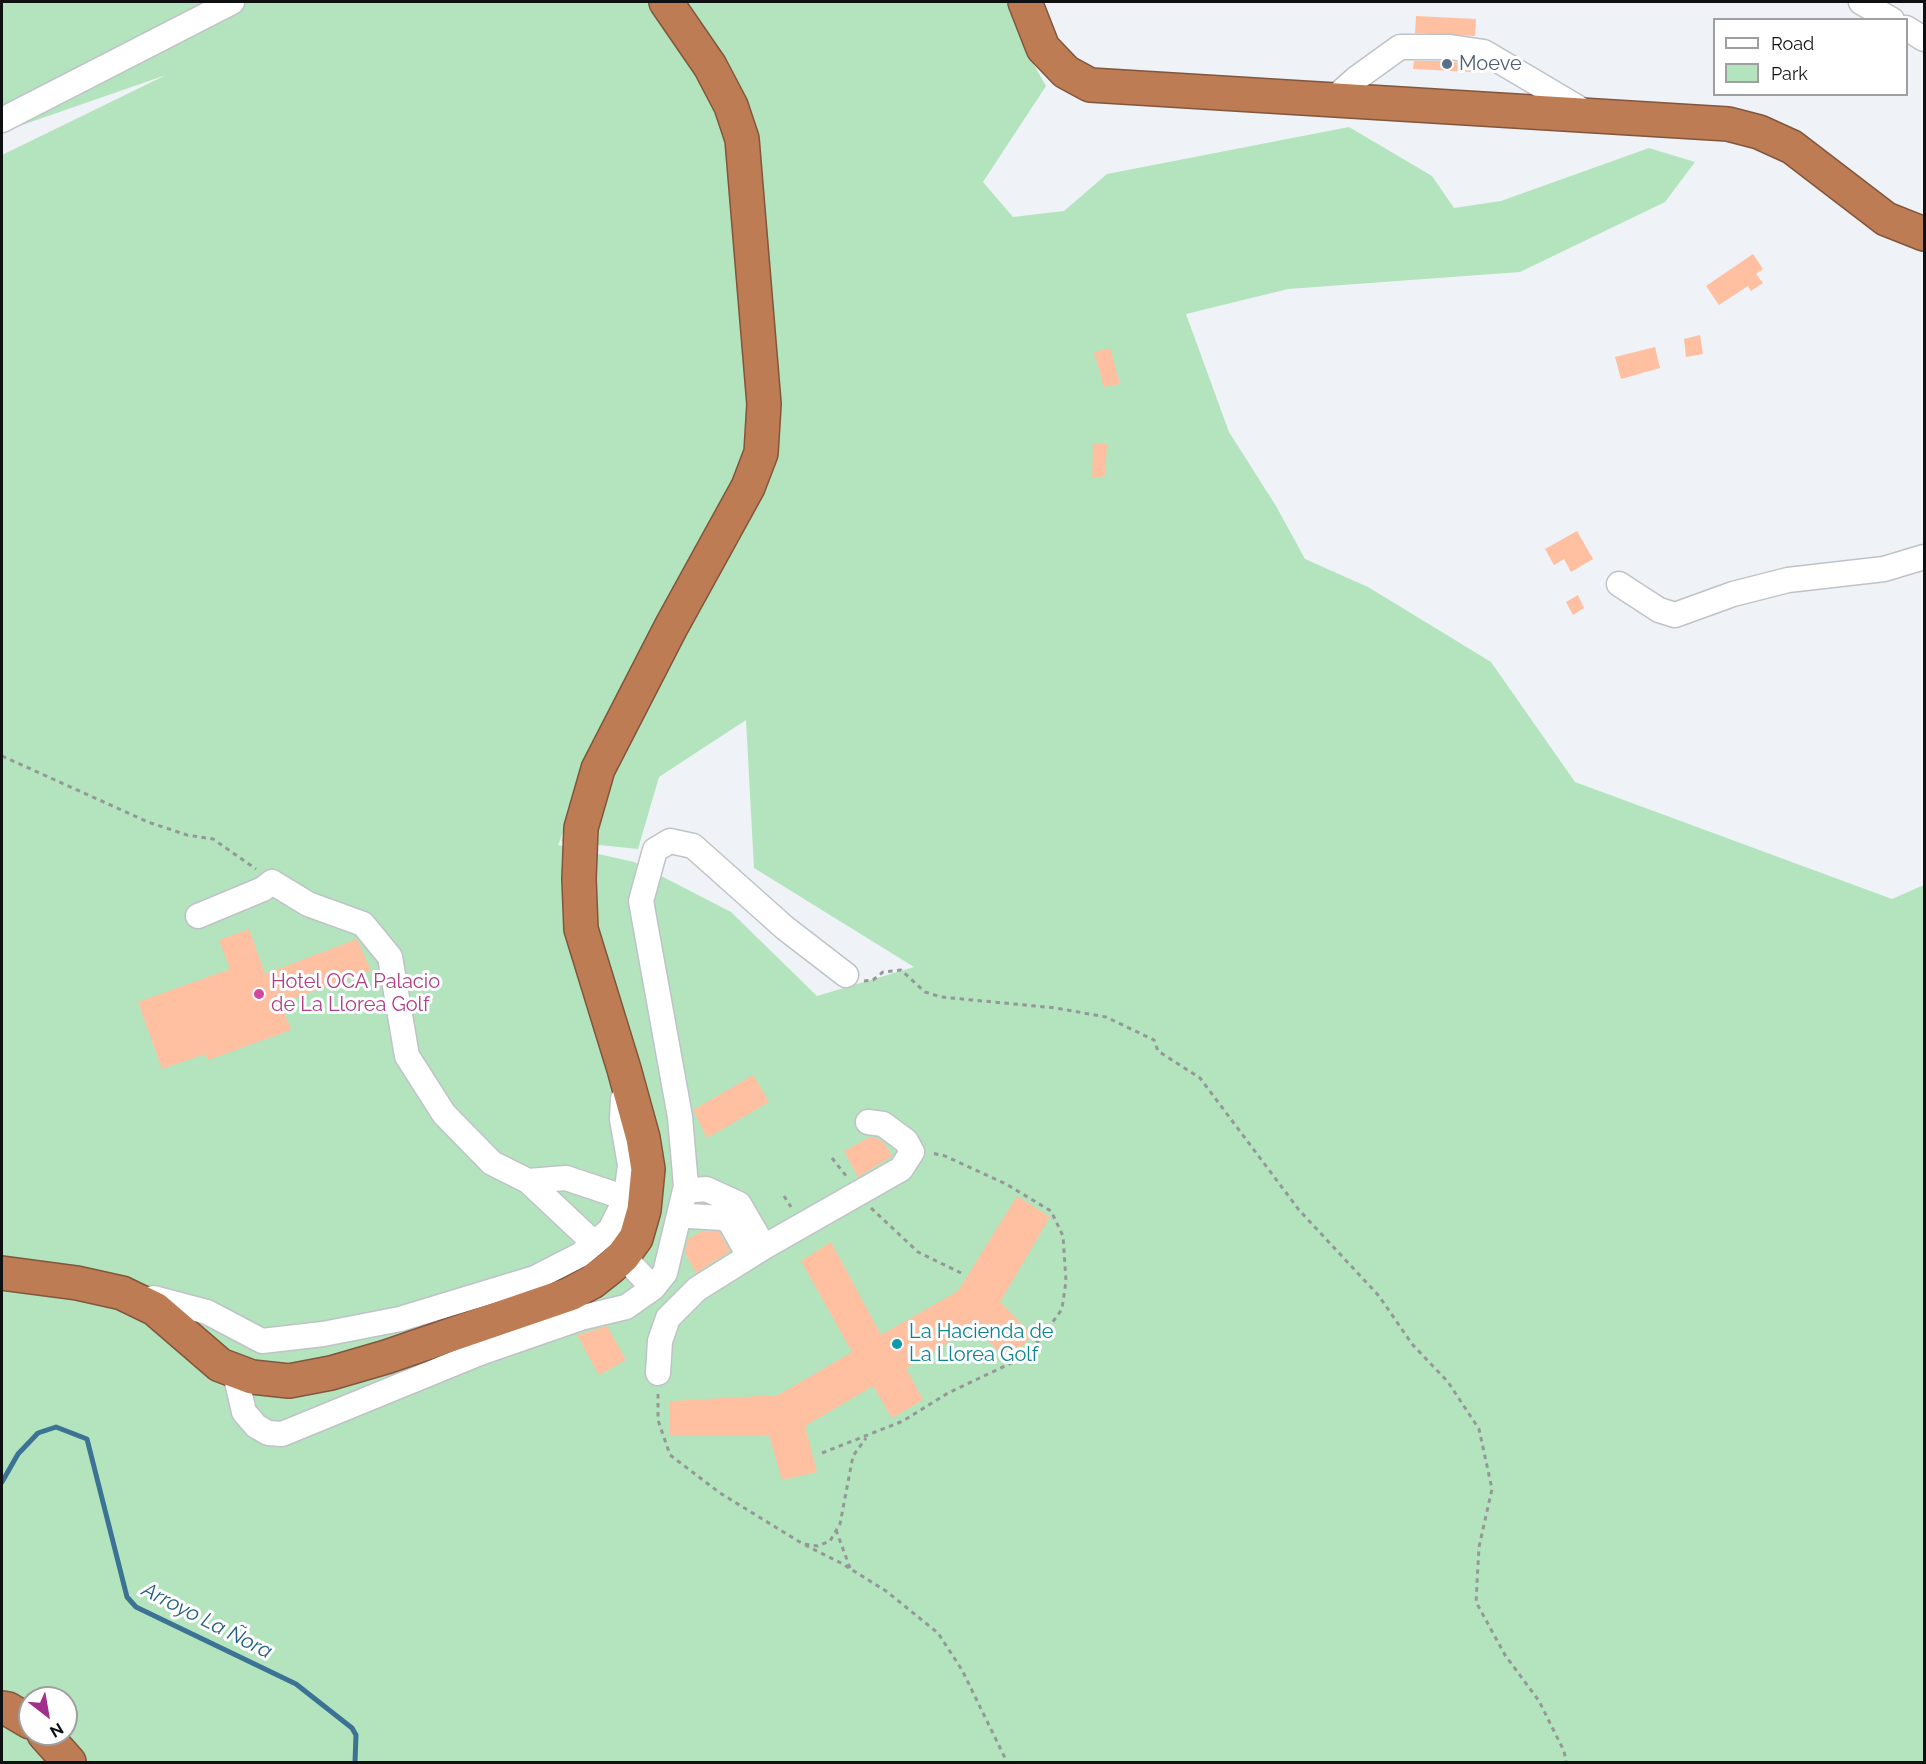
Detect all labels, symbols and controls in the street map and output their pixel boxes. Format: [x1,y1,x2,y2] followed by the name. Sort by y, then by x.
[1713,18,1908,96] legend
[1771,33,1814,54] text: Road
[1459,52,1522,76] place label: Moeve
[1440,57,1454,71] marker: Moeve
[1771,63,1808,84] text: Park
[271,970,440,1017] place label: Hotel OCA Palacio de La Llorea Golf
[252,987,266,1001] marker: Hotel OCA Palacio de La Llorea Golf
[909,1320,1054,1367] place label: La Hacienda de La Llorea Golf
[890,1337,904,1351] marker: La Hacienda de La Llorea Golf
[138,1577,276,1665] water label: Arroyo La Ñora
[18,1686,78,1746] north arrow
[46,1719,67,1741] text: N

